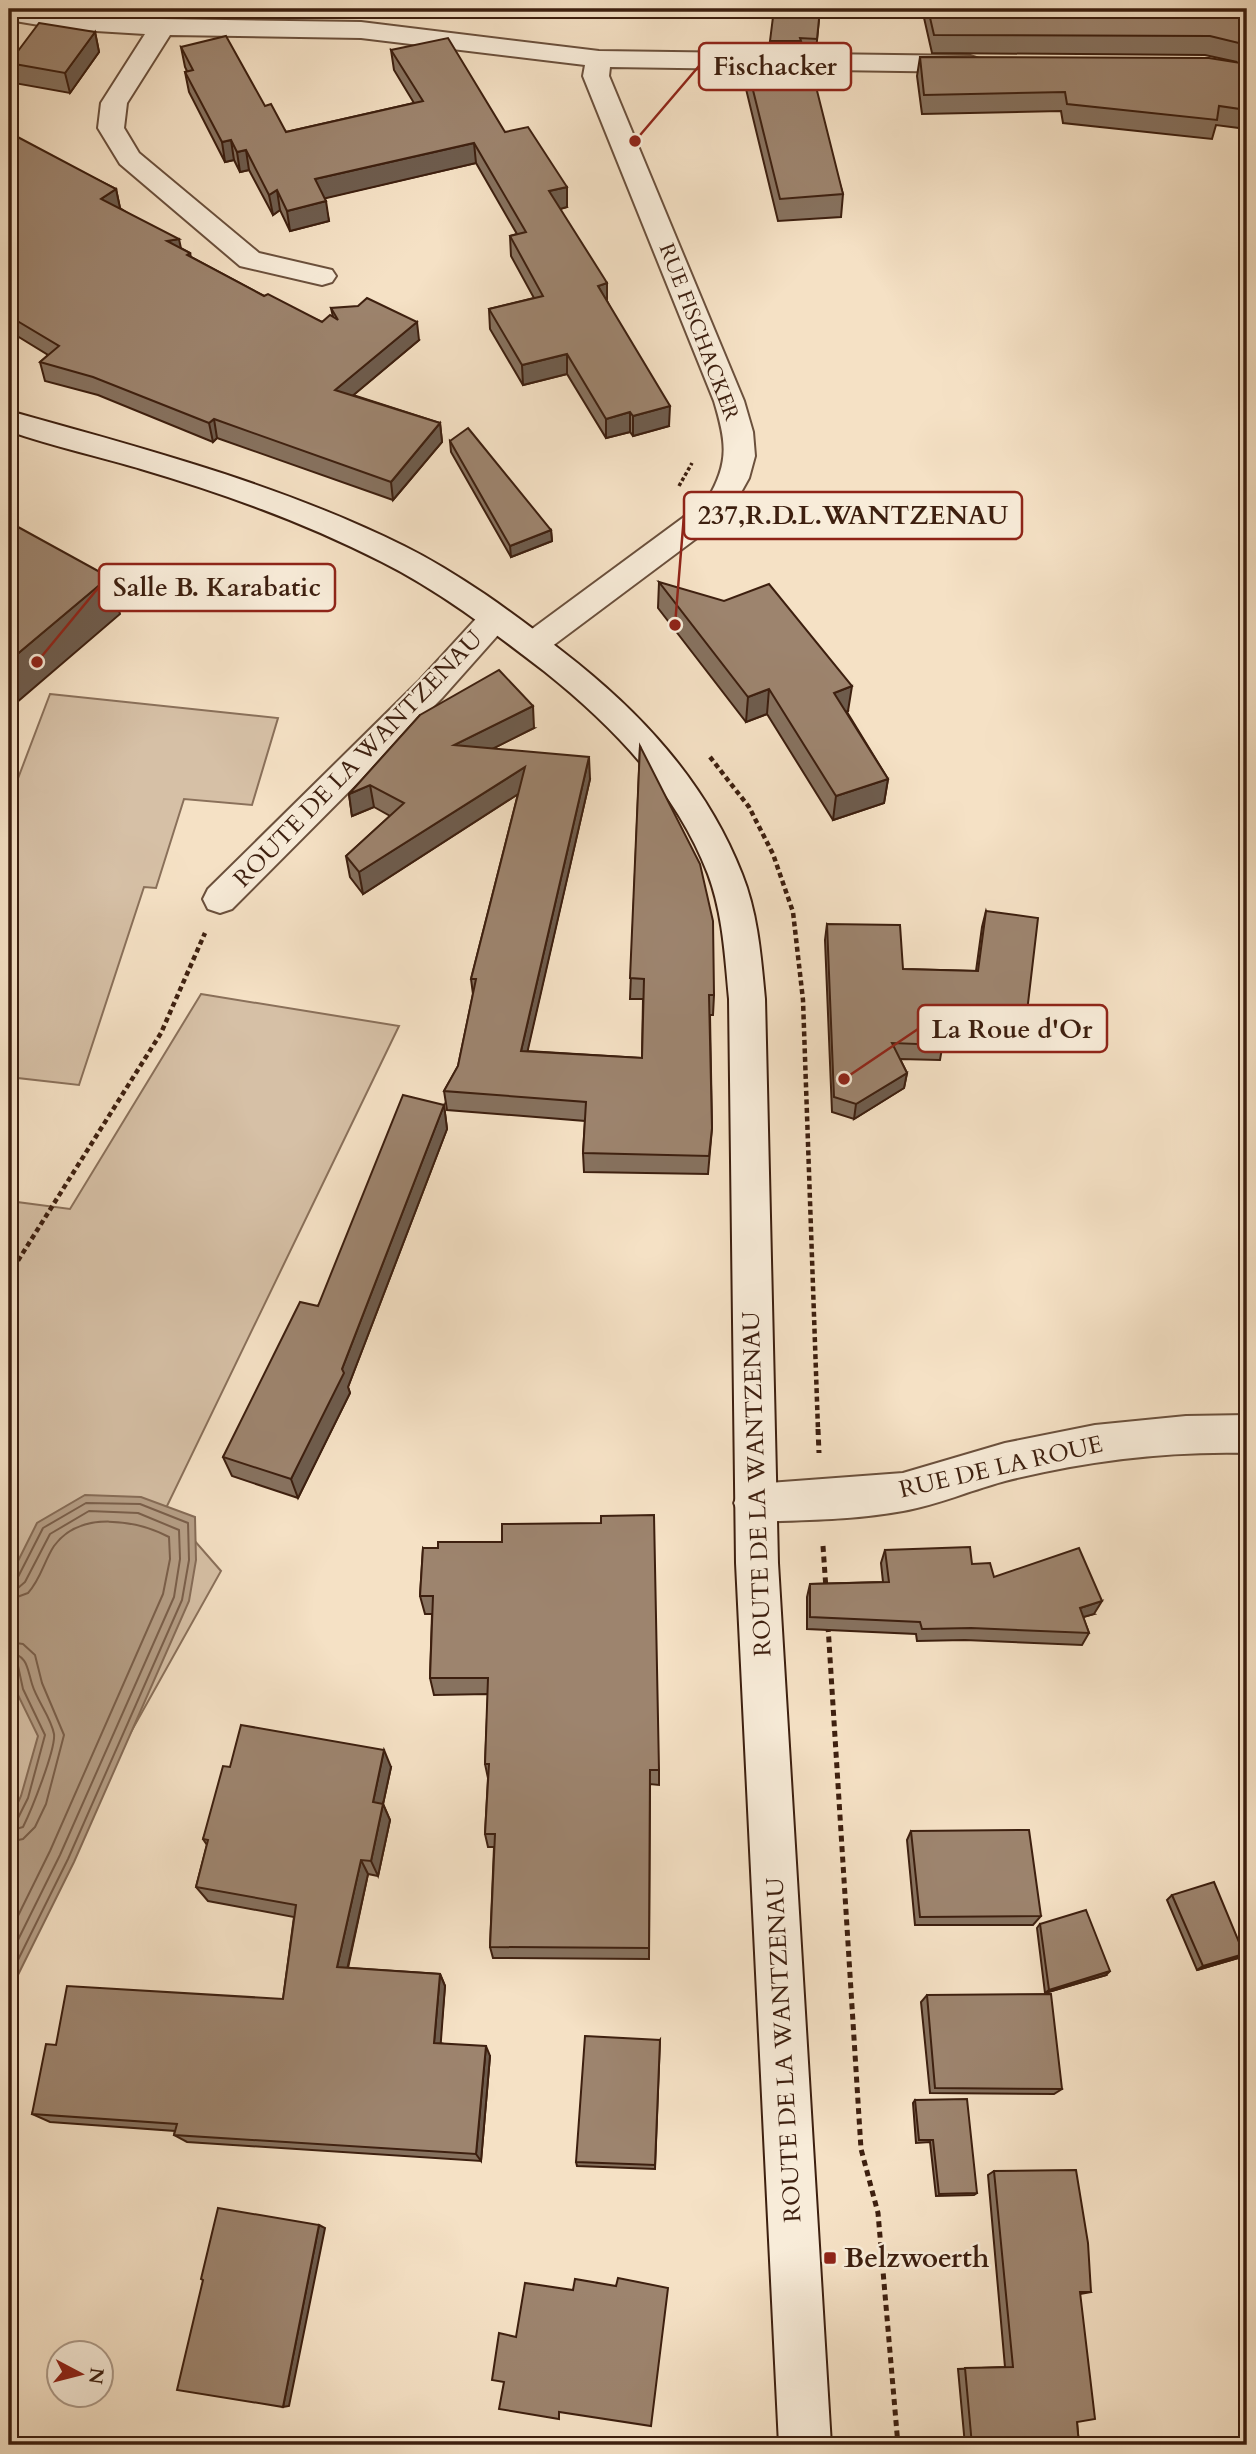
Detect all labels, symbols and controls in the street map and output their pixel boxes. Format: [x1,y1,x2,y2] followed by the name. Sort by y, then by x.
[699,43,851,90] callout: Fischacker
[713,49,838,84] text: Fischacker
[652,239,746,425] street label: RUE FISCHACKER
[684,492,1022,539] callout: 237,R.D.L.WANTZENAU
[698,498,1008,533] text: 237,R.D.L.WANTZENAU
[99,564,335,611] callout: Salle B. Karabatic
[113,570,321,605] text: Salle B. Karabatic
[226,623,490,895] street label: ROUTE DE LA WANTZENAU
[918,1005,1107,1052] callout: La Roue d'Or
[931,1012,1093,1047] text: La Roue d'Or
[734,1310,780,1657] street label: ROUTE DE LA WANTZENAU
[896,1428,1106,1506] street label: RUE DE LA ROUE
[758,1876,810,2223] street label: ROUTE DE LA WANTZENAU
[844,2239,990,2277] place label: Belzwoerth
[822,2250,838,2266] marker: Belzwoerth
[46,2338,116,2408] north arrow
[82,2366,110,2386] text: N

